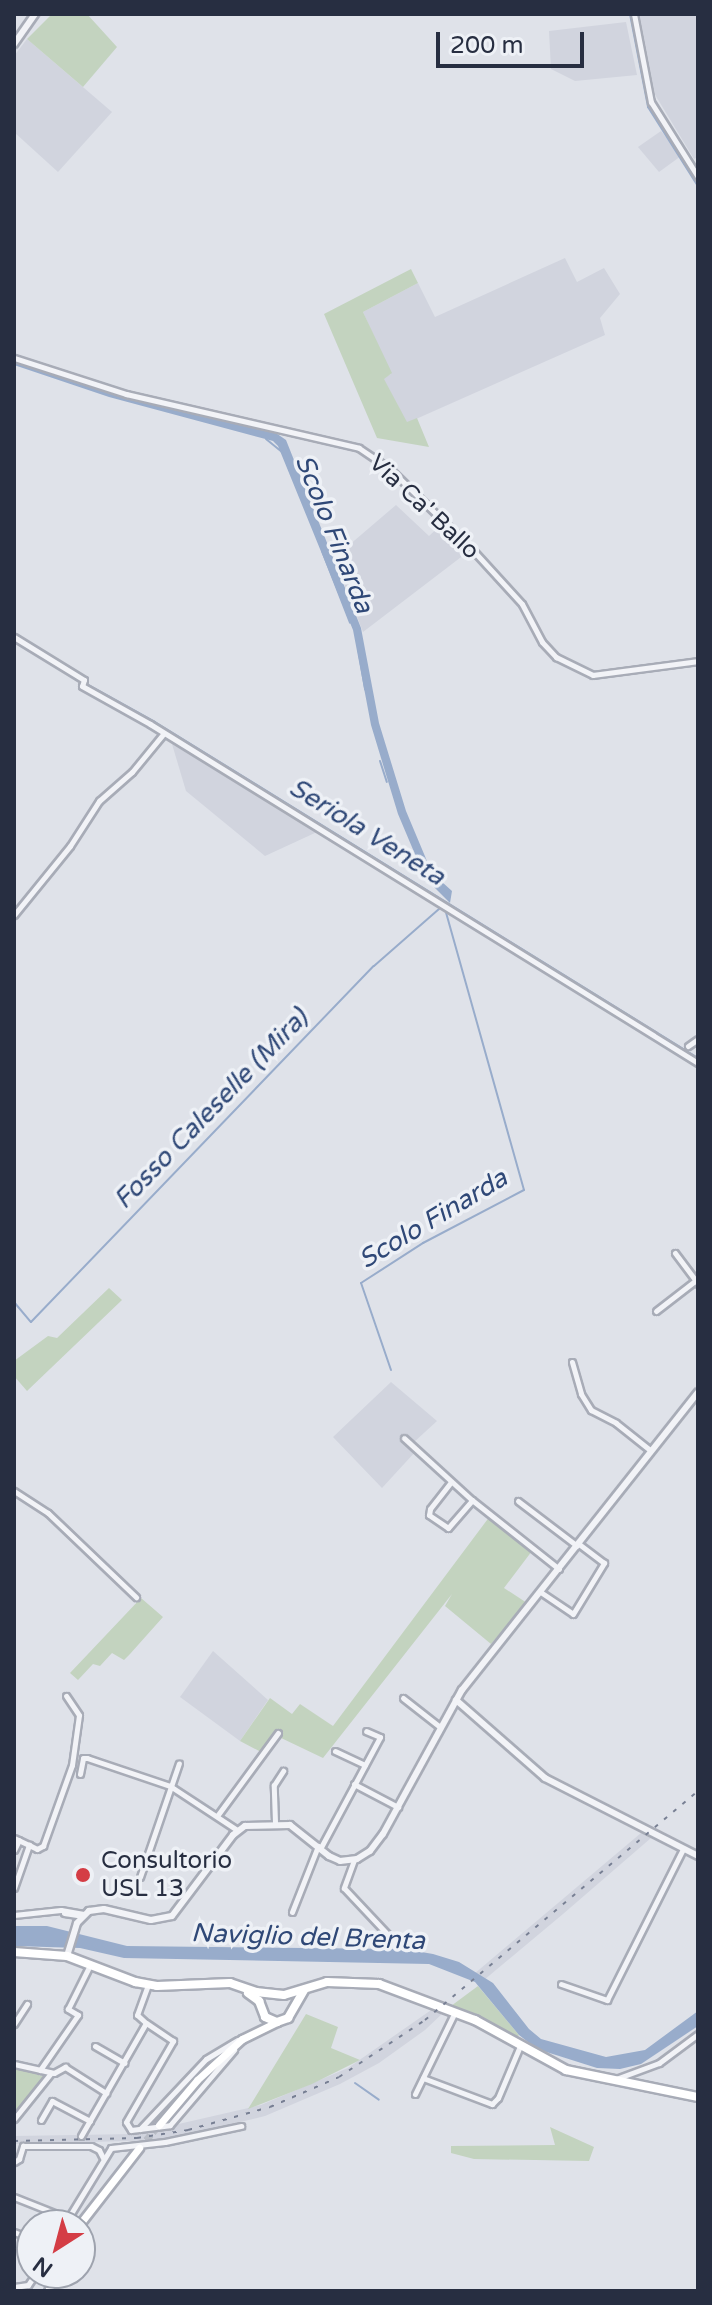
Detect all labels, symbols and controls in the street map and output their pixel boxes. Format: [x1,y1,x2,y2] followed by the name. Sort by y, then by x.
[440,16,588,66] scale bar
[450,31,524,60] text: 200 m
[363,449,485,565] street label: Via Ca' Ballo
[288,450,380,618] water label: Scolo Finarda
[284,772,450,892] water label: Seriola Veneta
[108,1003,314,1215] water label: Fosso Caleselle (Mira)
[353,1162,513,1276] water label: Scolo Finarda
[101,1847,232,1903] place label: Consultorio USL 13
[72,1864,94,1886] marker: Consultorio USL 13
[191,1917,425,1957] water label: Naviglio del Brenta
[16,2209,96,2289] north arrow
[28,2251,58,2283] text: N

